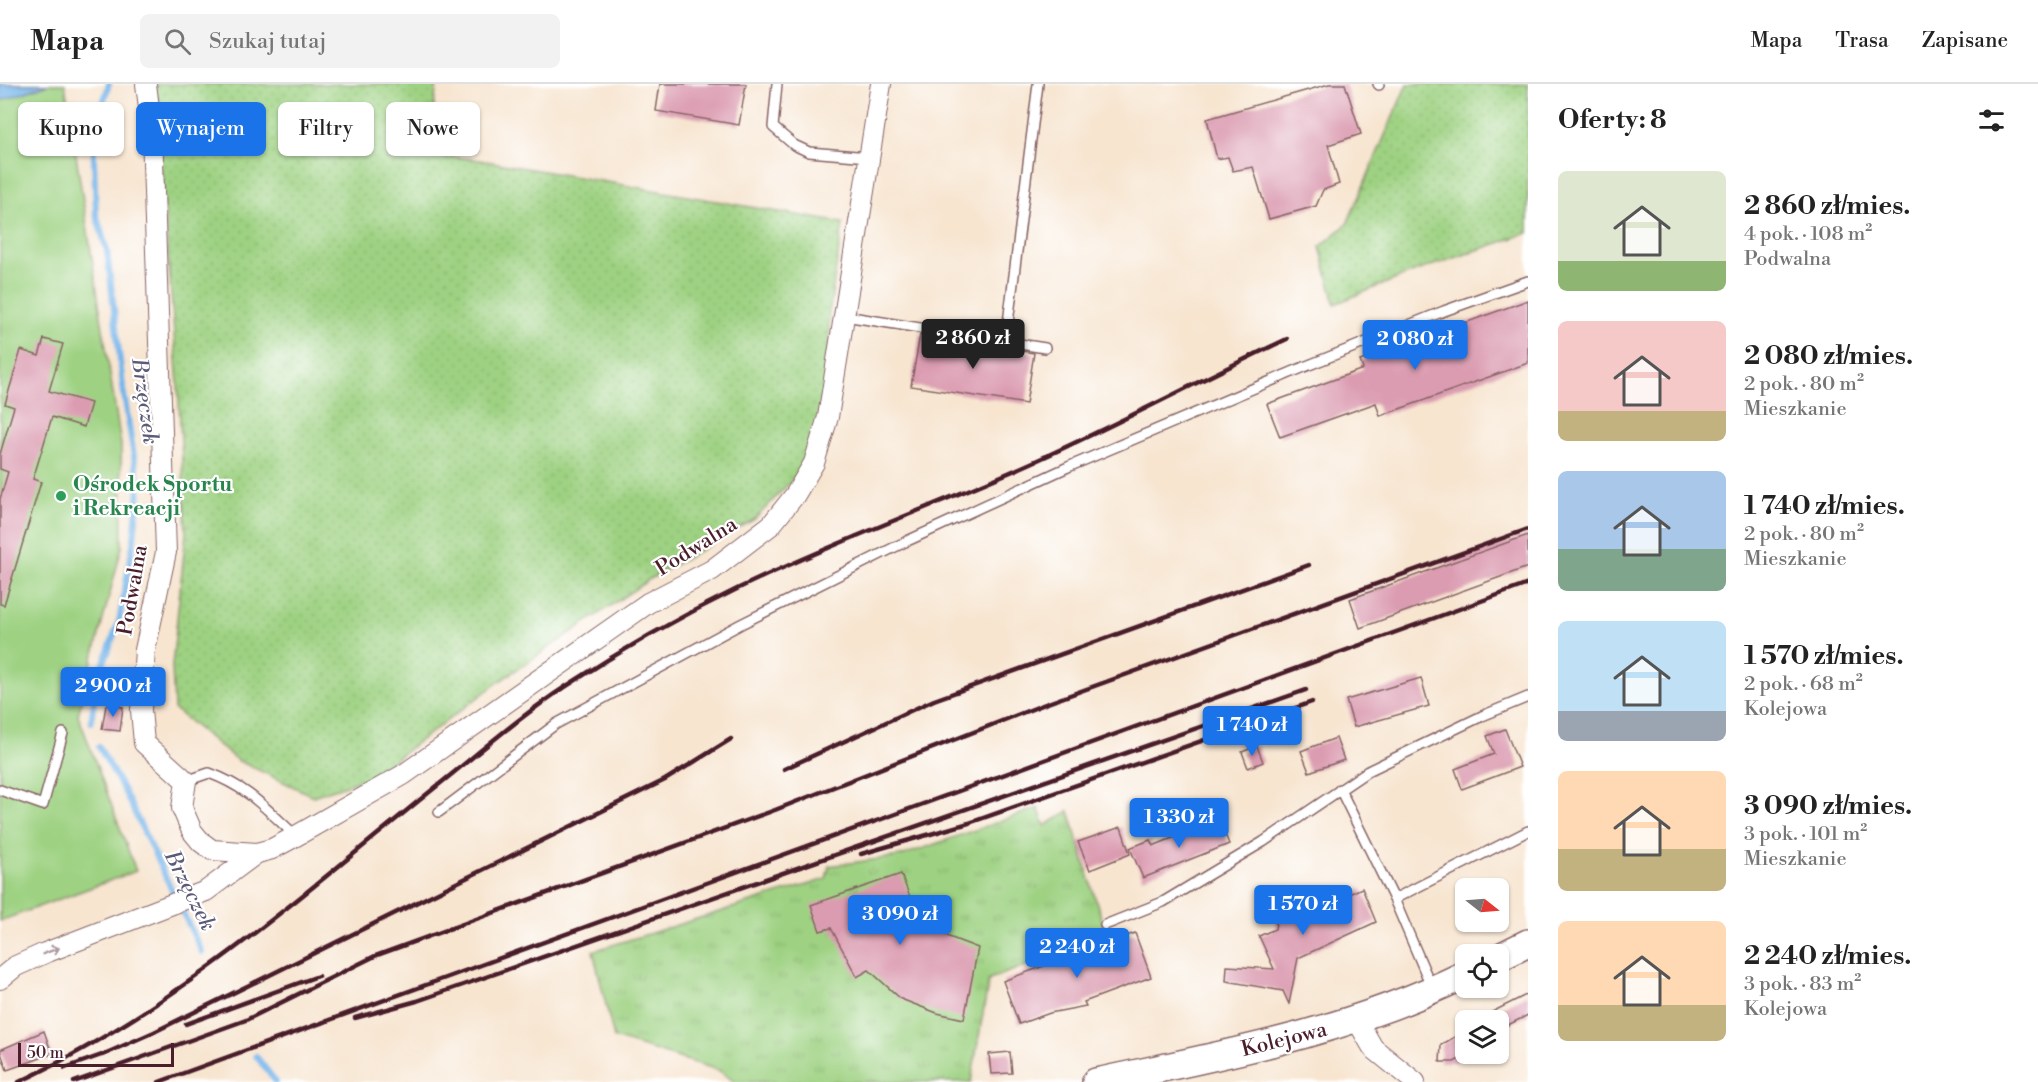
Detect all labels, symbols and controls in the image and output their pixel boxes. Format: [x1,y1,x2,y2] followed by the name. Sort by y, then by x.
[140,14,560,68] search box
[30,24,104,59] text: Mapa
[161,25,194,58] icon: search
[209,28,326,55] text: Szukaj tutaj
[1750,28,1802,54] text: Mapa
[1835,28,1889,54] text: Trasa
[1922,28,2008,54] text: Zapisane
[18,102,124,156] chip: Kupno
[136,102,266,156] chip: Wynajem
[278,102,374,156] chip: Filtry
[386,102,480,156] chip: Nowe
[1558,104,1667,136] text: Oferty: 8
[1975,104,2008,137] icon: filters
[1744,190,1910,222] text: 2 860 zł/mies.
[1606,195,1678,267] icon: home
[1744,222,1872,247] text: 4 pok. · 108 m²
[1744,247,1831,272] text: Podwalna
[911,319,1035,370] pin: 2 860 zł
[1353,320,1477,371] pin: 2 080 zł
[936,326,1010,351] text: 2 860 zł
[1377,327,1453,352] text: 2 080 zł
[1744,340,1913,372] text: 2 080 zł/mies.
[1606,345,1678,417] icon: home
[125,355,164,446] water label: Brzęczek
[1744,372,1864,397] text: 2 pok. · 80 m²
[1744,397,1847,422] text: Mieszkanie
[73,472,232,522] place label: Ośrodek Sportu i Rekreacji
[54,489,68,503] marker: Ośrodek Sportu i Rekreacji
[1744,490,1905,522] text: 1 740 zł/mies.
[1606,495,1678,567] icon: home
[651,511,743,582] street label: Podwalna
[1744,522,1864,547] text: 2 pok. · 80 m²
[112,543,154,637] street label: Podwalna
[1744,547,1847,572] text: Mieszkanie
[1744,640,1904,672] text: 1 570 zł/mies.
[1606,645,1678,717] icon: home
[51,667,175,718] pin: 2 900 zł
[1744,672,1863,697] text: 2 pok. · 68 m²
[75,674,151,699] text: 2 900 zł
[1744,697,1827,722] text: Kolejowa
[1190,706,1314,757] pin: 1 740 zł
[1217,713,1287,738] text: 1 740 zł
[1744,790,1912,822] text: 3 090 zł/mies.
[1606,795,1678,867] icon: home
[1117,798,1241,849] pin: 1 330 zł
[1144,805,1214,830] text: 1 330 zł
[1744,822,1867,847] text: 3 pok. · 101 m²
[157,845,221,936] water label: Brzęczek
[1744,847,1847,872] text: Mieszkanie
[1455,878,1509,932] north arrow
[1455,878,1509,1064] map controls
[1241,885,1365,936] pin: 1 570 zł
[1268,892,1338,917] text: 1 570 zł
[838,895,962,946] pin: 3 090 zł
[862,902,938,927] text: 3 090 zł
[1015,928,1139,979] pin: 2 240 zł
[1039,935,1115,960] text: 2 240 zł
[1744,940,1911,972] text: 2 240 zł/mies.
[1455,944,1509,998] button: locate
[41,945,60,956] one-way arrow
[1606,945,1678,1017] icon: home
[1744,972,1861,997] text: 3 pok. · 83 m²
[1744,997,1827,1022] text: Kolejowa
[1455,1010,1509,1064] button: layers
[1239,1017,1330,1063] street label: Kolejowa
[18,1040,174,1068] scale bar
[27,1043,64,1063] text: 50 m

